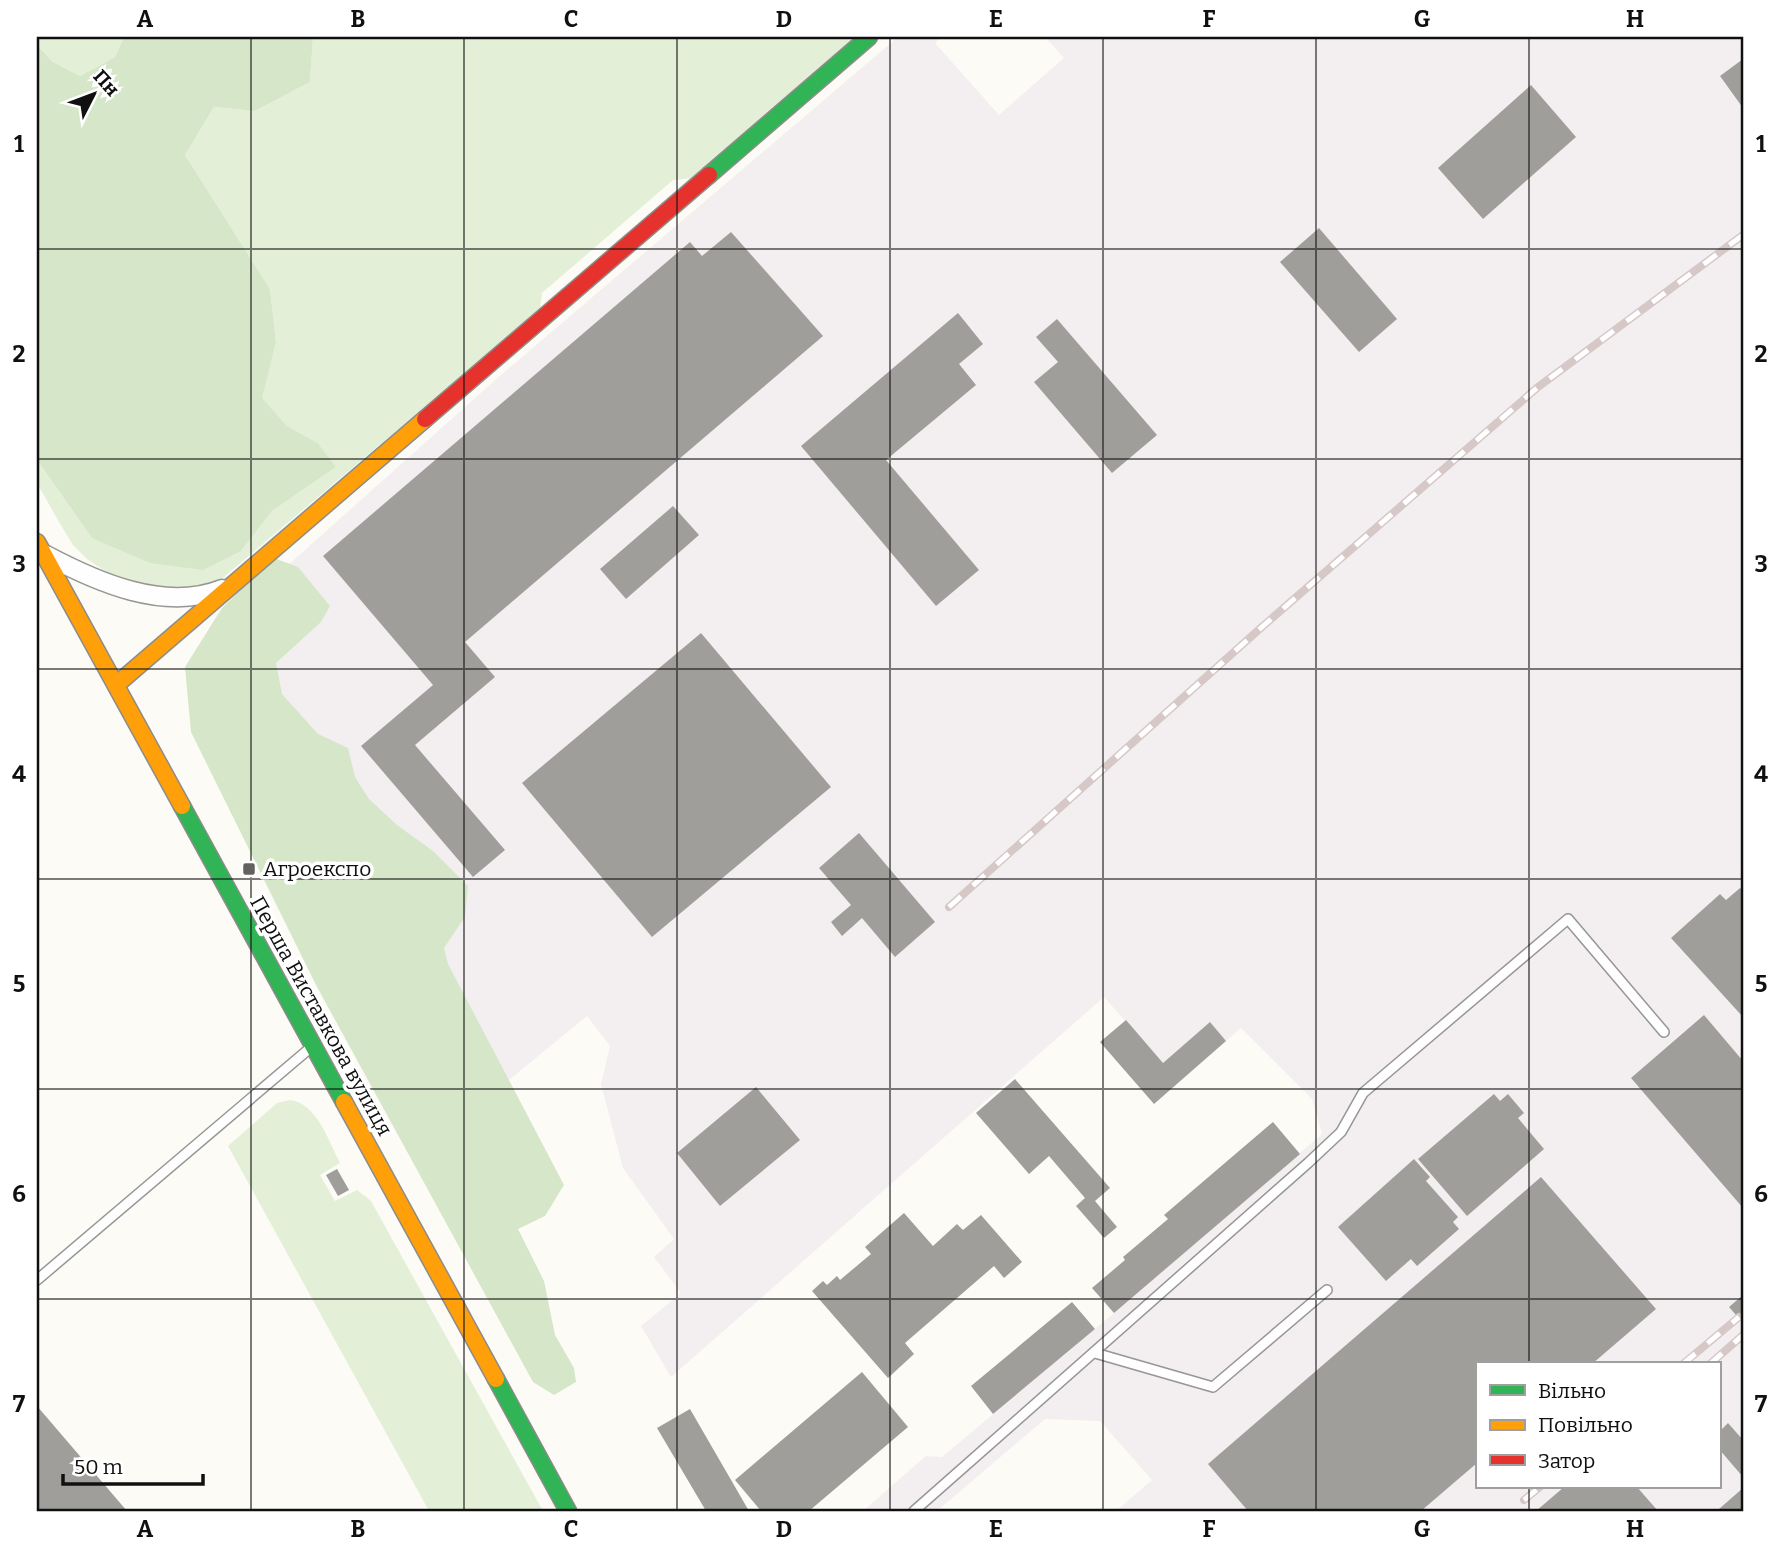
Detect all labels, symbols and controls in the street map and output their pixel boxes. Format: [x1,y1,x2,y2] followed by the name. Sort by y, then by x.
[137,5,154,33] text: A
[351,5,365,33] text: B
[564,5,578,33] text: C
[776,5,792,33] text: D
[989,5,1003,33] text: E
[1203,5,1216,33] text: F
[1414,5,1431,33] text: G
[1626,5,1644,33] text: H
[60,60,130,130] north arrow
[89,65,124,101] text: Пн
[14,130,24,158] text: 1
[1756,130,1766,158] text: 1
[13,340,26,368] text: 2
[1755,340,1768,368] text: 2
[12,550,26,578] text: 3
[1754,550,1768,578] text: 3
[12,760,26,788] text: 4
[1754,760,1768,788] text: 4
[263,856,371,882] place label: Агроекспо
[241,861,257,877] marker: Агроекспо
[244,892,398,1140] street label: Перша Виставкова вулиця
[13,970,25,998] text: 5
[1755,970,1767,998] text: 5
[12,1180,26,1208] text: 6
[1754,1180,1768,1208] text: 6
[1476,1362,1720,1488] legend
[1538,1378,1606,1404] text: Вільно
[13,1390,26,1418] text: 7
[1755,1390,1768,1418] text: 7
[1538,1412,1633,1438] text: Повільно
[63,1443,203,1487] scale bar
[1538,1448,1595,1474] text: Затор
[74,1454,123,1480] text: 50 m
[137,1515,154,1543] text: A
[351,1515,365,1543] text: B
[564,1515,578,1543] text: C
[776,1515,792,1543] text: D
[989,1515,1003,1543] text: E
[1203,1515,1216,1543] text: F
[1414,1515,1431,1543] text: G
[1626,1515,1644,1543] text: H

